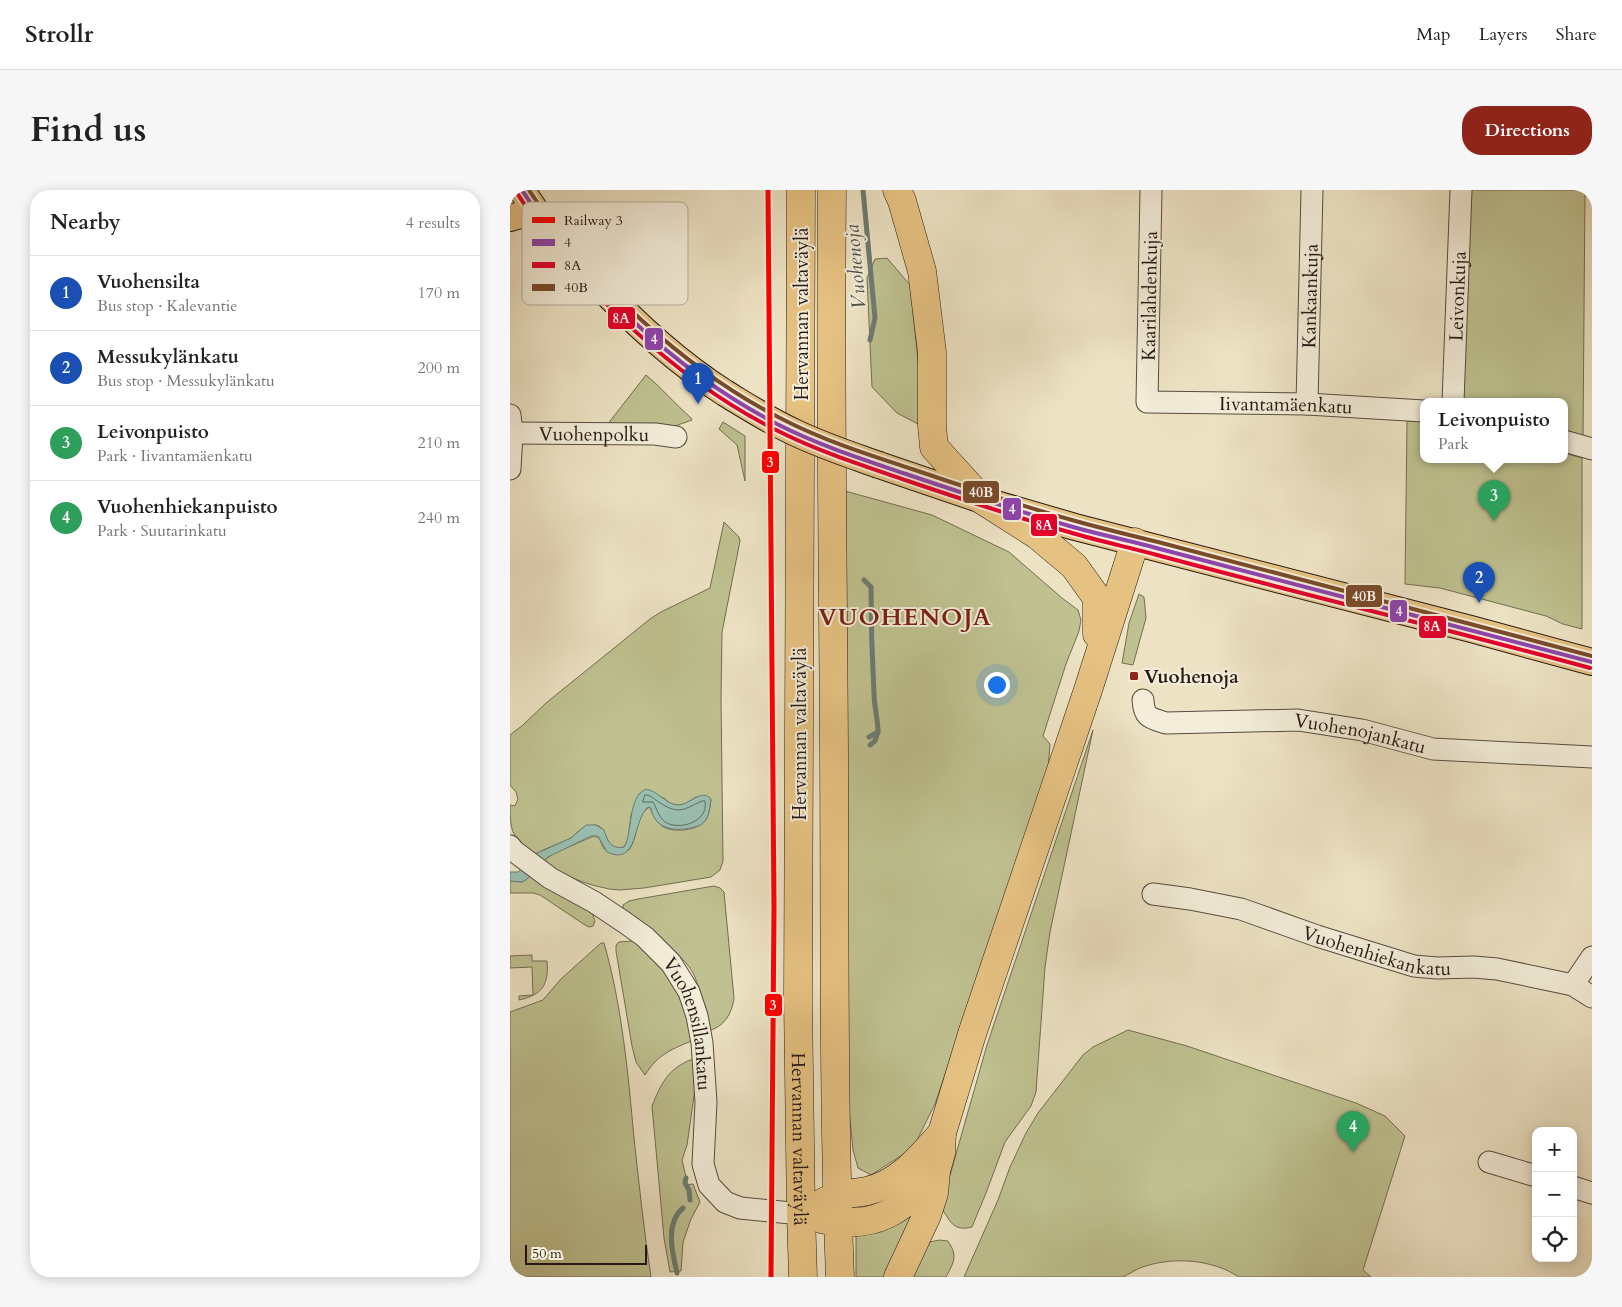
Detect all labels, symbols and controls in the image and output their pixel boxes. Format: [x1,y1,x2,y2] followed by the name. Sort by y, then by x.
[25,18,93,51] text: Strollr
[1416,22,1451,47] text: Map
[1479,22,1528,47] text: Layers
[1556,22,1597,47] text: Share
[30,106,146,154] text: Find us
[1462,106,1592,155] button: Directions
[522,202,688,305] legend
[50,208,121,237] text: Nearby
[564,211,623,230] text: Railway 3
[406,212,460,234] text: 4 results
[838,223,873,311] water label: Vuohenoja
[789,227,815,401] street label: Hervannan valtaväylä
[1136,231,1164,361] street label: Kaarilahdenkuja
[564,233,571,252] text: 4
[1296,243,1325,349] street label: Kankaankuja
[1443,250,1473,342] street label: Leivonkuja
[564,256,581,275] text: 8A
[97,269,200,295] text: Vuohensilta
[564,278,588,297] text: 40B
[62,282,70,304] text: 1
[418,282,460,304] text: 170 m
[97,295,238,317] text: Bus stop · Kalevantie
[607,306,636,330] line badge: 8A
[612,309,630,328] text: 8A
[644,327,664,351] line badge: 4
[650,330,658,349] text: 4
[97,344,239,370] text: Messukylänkatu
[62,357,70,379] text: 2
[418,357,460,379] text: 200 m
[682,363,714,404] pin: 1
[97,370,275,392] text: Bus stop · Messukylänkatu
[1219,391,1353,421] street label: Iivantamäenkatu
[1420,398,1568,463] popup
[1438,407,1550,433] text: Leivonpuisto
[97,419,209,445] text: Leivonpuisto
[539,421,649,448] street label: Vuohenpolku
[62,432,70,454] text: 3
[418,432,460,454] text: 210 m
[1438,433,1469,455] text: Park
[97,445,253,467] text: Park · Iivantamäenkatu
[761,450,780,474] line badge: 3
[766,453,774,472] text: 3
[962,480,1000,504] line badge: 40B
[1478,480,1510,521] pin: 3
[969,483,993,502] text: 40B
[97,494,278,520] text: Vuohenhiekanpuisto
[1002,497,1022,521] line badge: 4
[1008,500,1016,519] text: 4
[62,507,70,529] text: 4
[418,507,460,529] text: 240 m
[1030,513,1058,537] line badge: 8A
[1035,516,1053,535] text: 8A
[97,520,227,542] text: Park · Suutarinkatu
[1463,562,1495,603] pin: 2
[1345,584,1383,608] line badge: 40B
[1352,587,1376,606] text: 40B
[1389,599,1408,623] line badge: 4
[818,601,992,634] district label: VUOHENOJA
[1395,602,1403,621] text: 4
[1418,615,1447,639] line badge: 8A
[1423,617,1441,636] text: 8A
[787,647,813,821] street label: Hervannan valtaväylä
[1144,664,1239,690] place label: Vuohenoja
[1128,670,1140,682] marker: Vuohenoja
[984,672,1010,698] your location
[1292,708,1429,761] street label: Vuohenojankatu
[1299,920,1451,982] street label: Vuohenhiekankatu
[656,952,717,1092] street label: Vuohensillankatu
[764,993,783,1017] line badge: 3
[769,996,777,1015] text: 3
[785,1052,813,1227] street label: Hervannan valtaväylä
[1337,1111,1369,1152] pin: 4
[1532,1127,1577,1262] map controls
[1532,1127,1577,1172] button: +
[1532,1172,1577,1217] button: −
[1532,1217,1577,1262] button: locate
[525,1242,648,1265] scale bar
[532,1244,562,1263] text: 50 m

